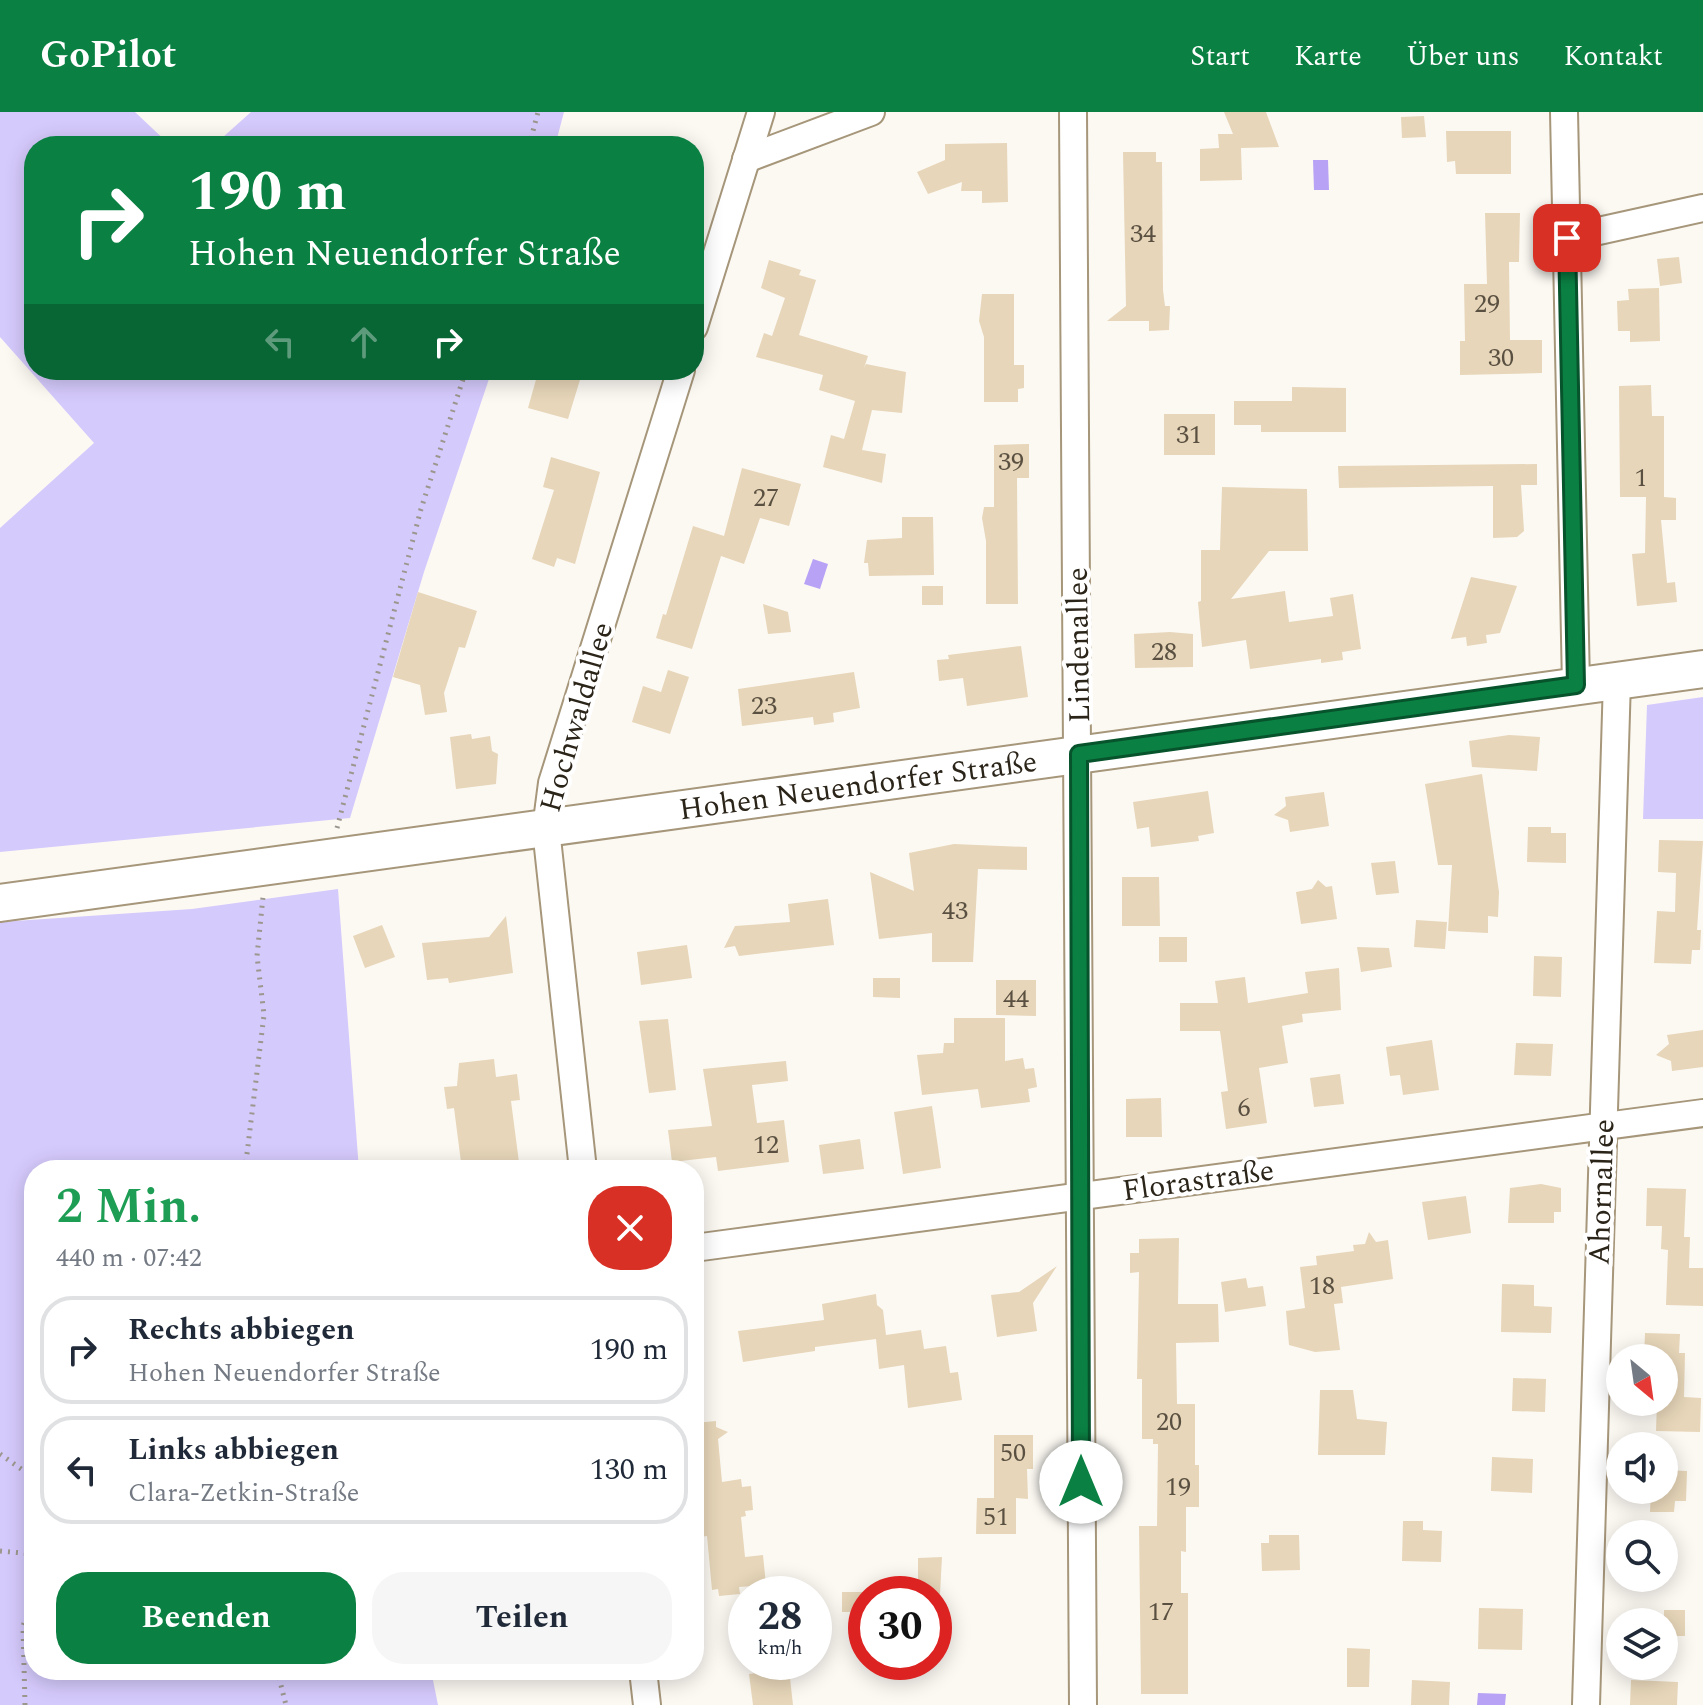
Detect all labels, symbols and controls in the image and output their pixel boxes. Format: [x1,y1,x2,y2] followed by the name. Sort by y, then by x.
[40,27,176,85] text: GoPilot
[1190,35,1250,78] text: Start
[1294,35,1362,78] text: Karte
[1406,35,1520,78] text: Über uns
[1564,35,1663,78] text: Kontakt
[188,150,347,235] text: 190 m
[56,168,160,272] icon: right
[1533,204,1601,272] pin
[1130,214,1156,254] house number: 34
[1545,216,1589,260] icon: arrive
[188,227,621,282] text: Hohen Neuendorfer Straße
[1474,284,1500,324] house number: 29
[258,320,302,364] icon: left
[342,320,386,364] icon: ahead
[426,320,470,364] icon: right
[1488,338,1514,378] house number: 30
[1176,415,1202,455] house number: 31
[998,442,1024,482] house number: 39
[1634,458,1648,498] house number: 1
[753,478,779,518] house number: 27
[1055,567,1103,723] street label: Lindenallee
[528,617,626,818] street label: Hochwaldallee
[1151,632,1177,672] house number: 28
[751,686,777,726] house number: 23
[676,739,1040,833] street label: Hohen Neuendorfer Straße
[942,891,968,931] house number: 43
[1003,979,1029,1019] house number: 44
[1237,1088,1251,1128] house number: 6
[1576,1118,1628,1266] street label: Ahornallee
[753,1125,779,1165] house number: 12
[1119,1148,1277,1214] street label: Florastraße
[56,1171,201,1244] text: 2 Min.
[588,1186,672,1270] button: close
[56,1238,202,1278] text: 440 m · 07:42
[1309,1266,1335,1306] house number: 18
[128,1307,355,1353] text: Rechts abbiegen
[590,1327,668,1373] text: 190 m
[60,1328,104,1372] icon: right
[1606,1344,1678,1416] north arrow
[1606,1344,1678,1680] map controls
[128,1353,441,1393] text: Hohen Neuendorfer Straße
[1156,1402,1182,1442] house number: 20
[128,1427,339,1473] text: Links abbiegen
[1606,1432,1678,1504] button: sound
[1000,1433,1026,1473] house number: 50
[1039,1440,1123,1524] position arrow
[590,1447,668,1493] text: 130 m
[60,1448,104,1492] icon: left
[1165,1467,1191,1507] house number: 19
[128,1473,359,1513] text: Clara-Zetkin-Straße
[983,1497,1009,1537] house number: 51
[1606,1520,1678,1592] button: search
[56,1572,356,1664] button: Beenden
[372,1572,672,1664] button: Teilen
[848,1576,952,1680] speed limit sign: 30
[758,1587,802,1648] text: 28
[1148,1592,1174,1632] house number: 17
[1606,1608,1678,1680] button: layers
[758,1633,803,1663] text: km/h

